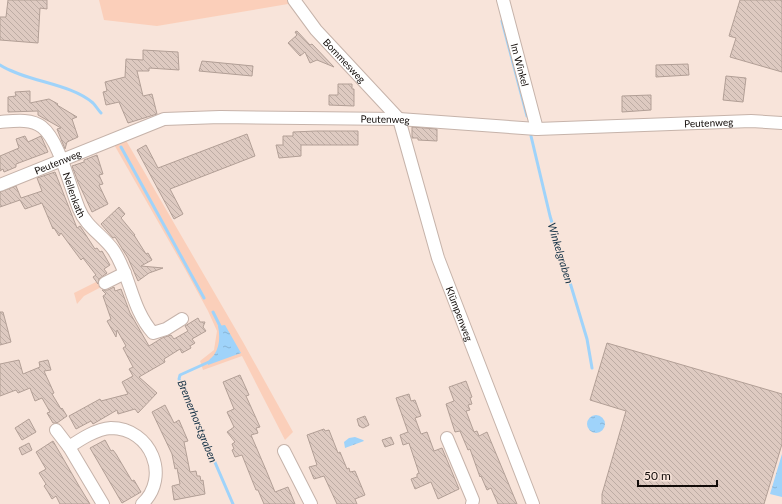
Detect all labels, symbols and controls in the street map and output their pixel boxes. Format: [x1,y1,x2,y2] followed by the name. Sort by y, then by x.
[321,36,368,85] street label: Bommesweg
[509,42,532,88] street label: Im Winkel
[360,113,410,126] street label: Peutenweg
[684,116,734,129] street label: Peutenweg
[32,147,83,177] street label: Peutenweg
[61,170,88,220] street label: Nellenkath
[546,221,576,285] water label: Winkelgraben
[444,285,475,343] street label: Klümpenweg
[176,378,221,464] water label: Bremerhorstgraben
[638,462,717,488] scale bar
[644,468,671,483] text: 50 m

